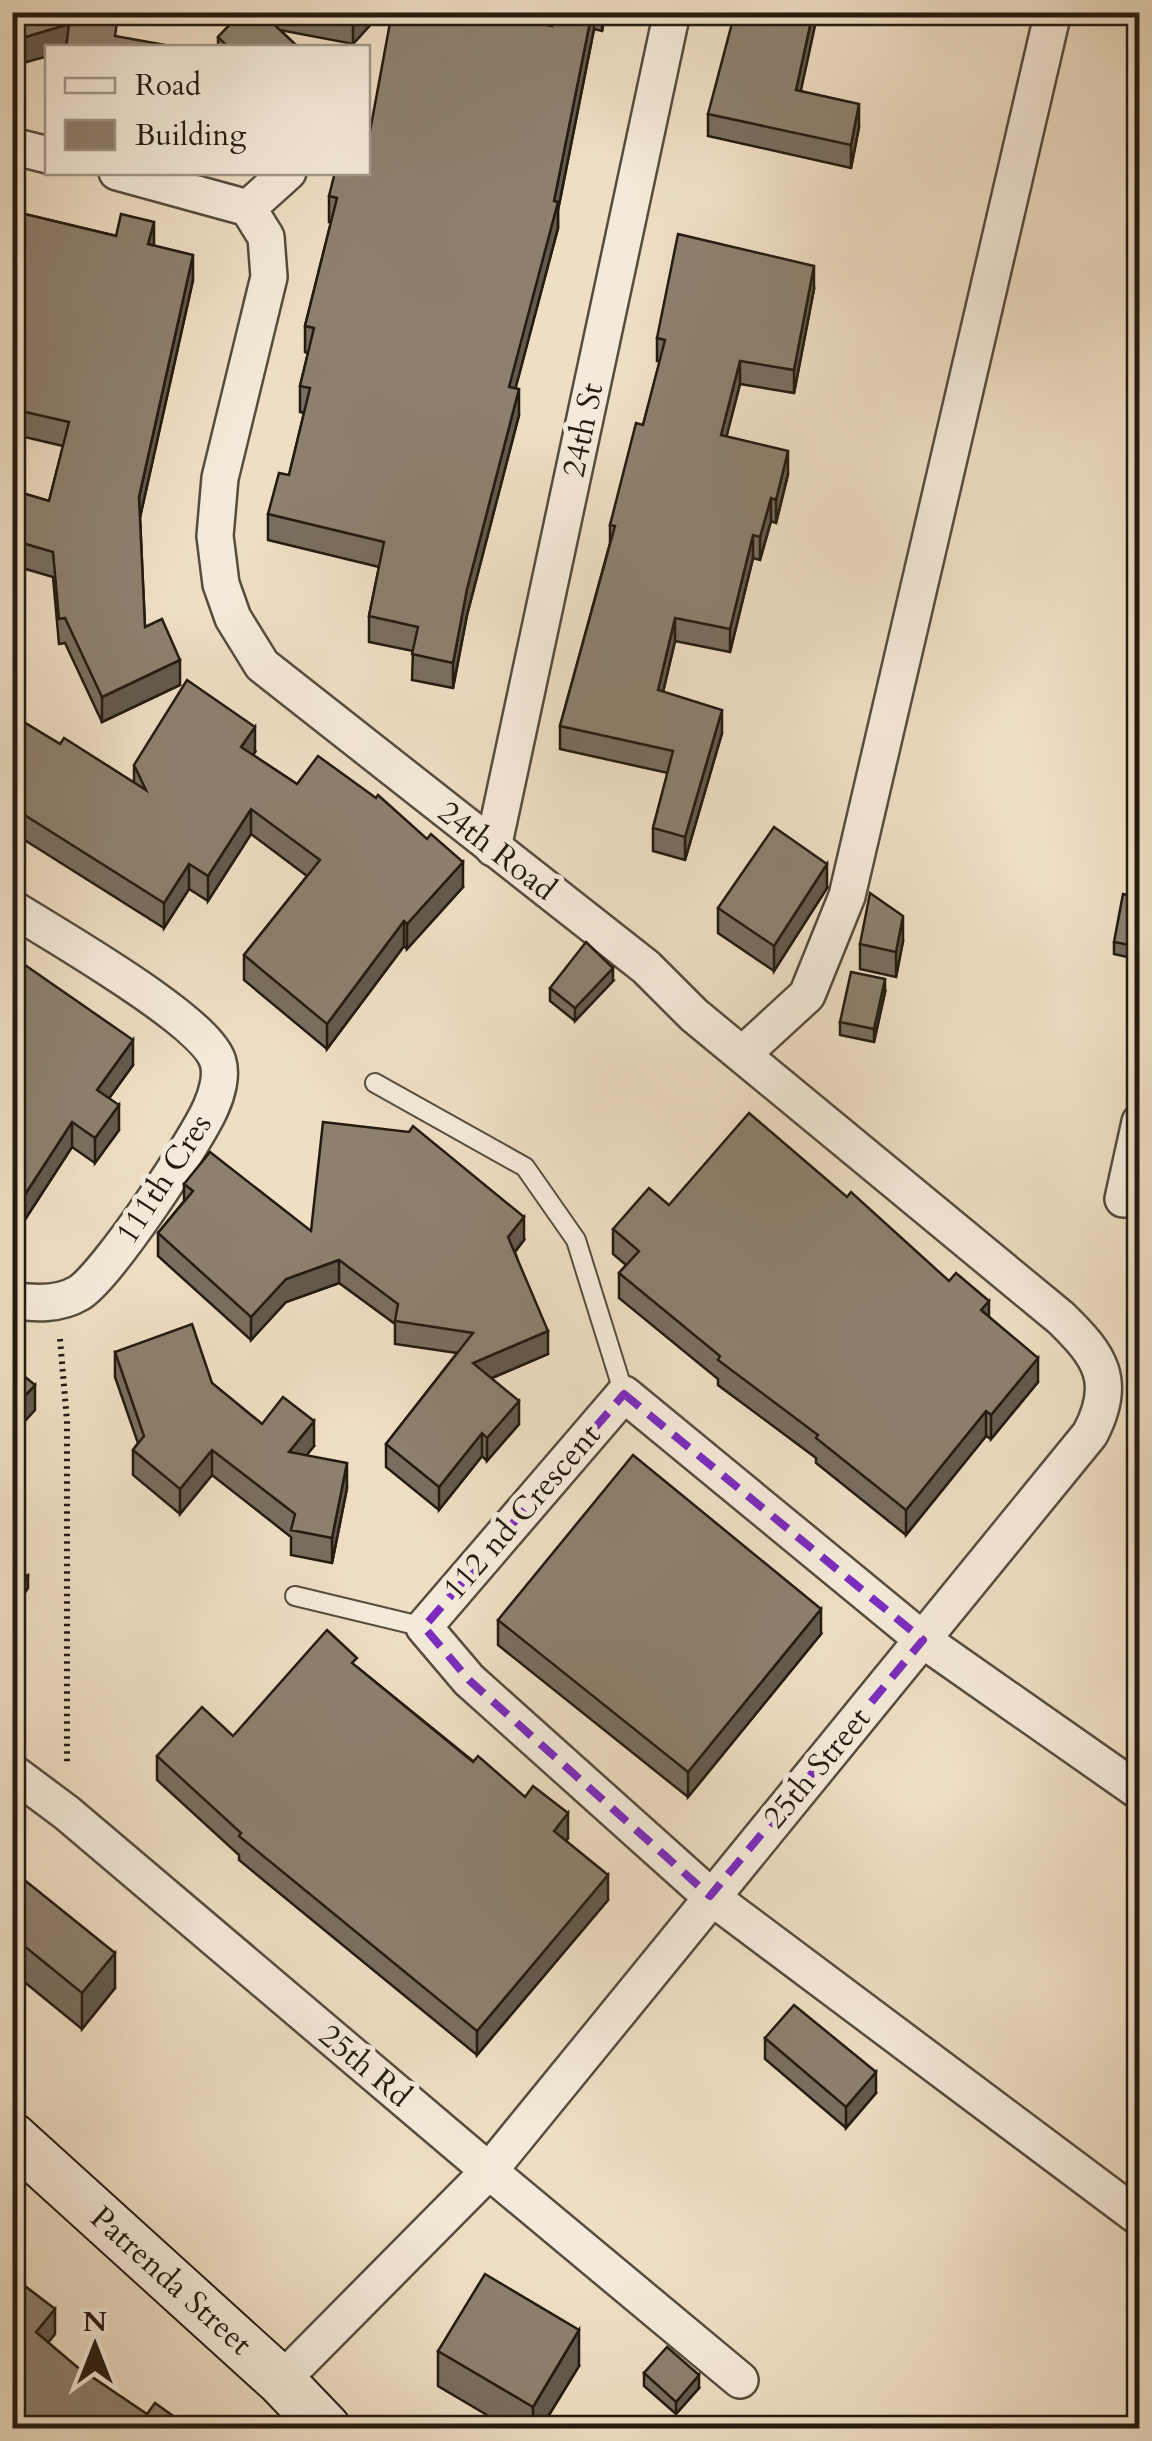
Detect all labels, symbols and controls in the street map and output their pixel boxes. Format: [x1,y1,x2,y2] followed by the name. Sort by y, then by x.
[45,45,370,175] legend
[135,65,201,106] text: Road
[135,115,246,156] text: Building
[552,379,614,481] street label: 24th St
[429,791,565,911] street label: 24th Road
[106,1105,222,1253] street label: 111th Cres
[433,1414,611,1610] street label: 112 nd Crescent
[753,1698,881,1838] street label: 25th Street
[309,2014,421,2118] street label: 25th Rd
[81,2197,261,2365] street label: Patrenda Street
[45,2296,145,2396] north arrow
[83,2303,107,2341] text: N

